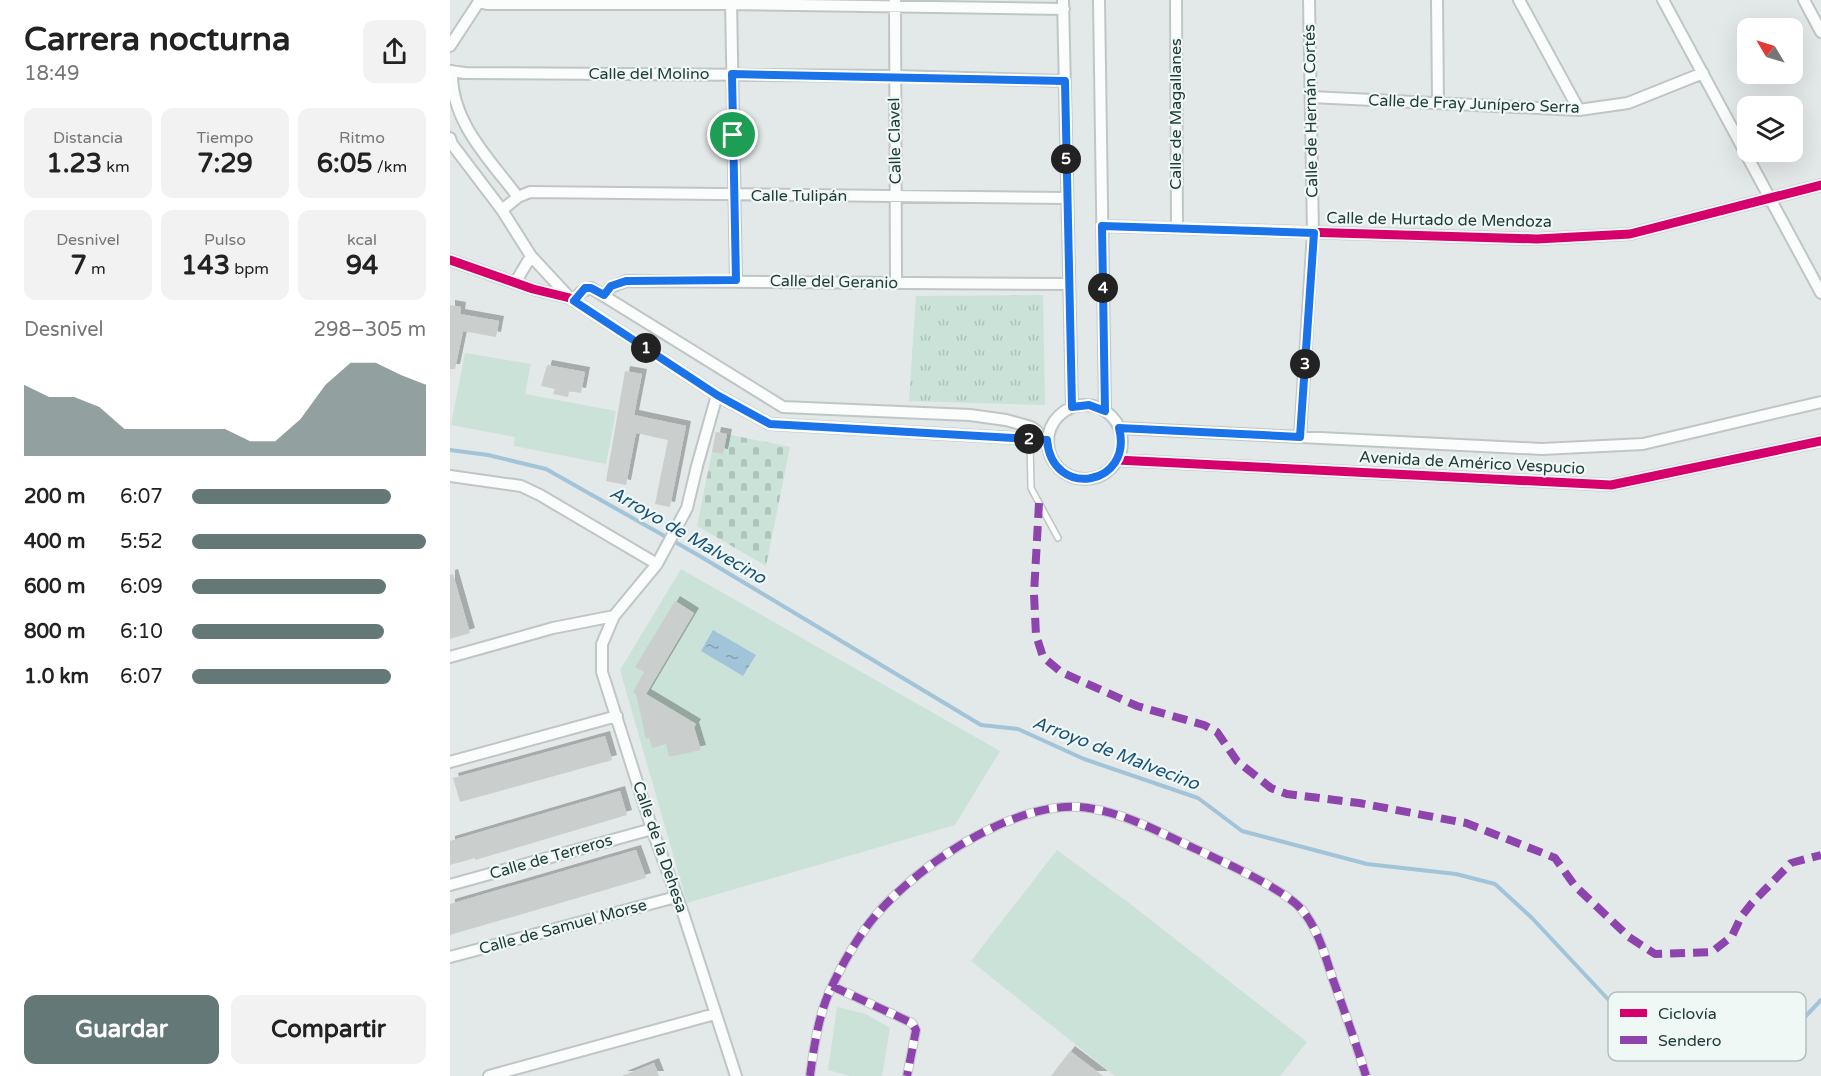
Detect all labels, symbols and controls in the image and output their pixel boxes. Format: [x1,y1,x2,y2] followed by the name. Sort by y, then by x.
[1737,18,1803,84] north arrow
[1737,18,1803,162] map controls
[24,20,290,59] text: Carrera nocturna
[363,20,426,83] button: share
[1299,24,1323,198] street label: Calle de Hernán Cortés
[1166,38,1186,190] street label: Calle de Magallanes
[24,62,79,86] text: 18:49
[589,64,710,84] street label: Calle del Molino
[1368,90,1580,118] street label: Calle de Fray Junípero Serra
[1737,96,1803,162] button: layers
[884,98,906,184] street label: Calle Clavel
[707,109,758,160] pin
[716,118,749,151] icon: arrive
[53,128,123,148] text: Distancia
[196,128,254,148] text: Tiempo
[339,128,385,148] text: Ritmo
[1051,144,1081,174] pin: 5
[46,148,102,179] text: 1.23
[197,148,253,179] text: 7:29
[317,148,373,179] text: 6:05
[1061,149,1071,169] text: 5
[102,157,130,177] text: km
[373,157,407,177] text: /km
[751,186,847,206] street label: Calle Tulipán
[1326,208,1552,232] street label: Calle de Hurtado de Mendoza
[56,230,120,250] text: Desnivel
[204,230,246,250] text: Pulso
[347,230,377,250] text: kcal
[70,250,87,281] text: 7
[181,250,230,281] text: 143
[346,250,378,281] text: 94
[87,259,106,279] text: m
[230,259,269,279] text: bpm
[770,271,898,293] street label: Calle del Geranio
[1088,273,1118,303] pin: 4
[1098,278,1108,298] text: 4
[24,318,103,342] text: Desnivel
[313,318,426,342] text: 298–305 m
[631,333,661,363] pin: 1
[641,338,651,358] text: 1
[1290,349,1320,379] pin: 3
[1300,354,1310,374] text: 3
[1014,424,1044,454] pin: 2
[1024,429,1034,449] text: 2
[1359,447,1585,479] street label: Avenida de Américo Vespucio
[606,481,771,589] water label: Arroyo de Malvecino
[24,485,85,509] text: 200 m
[120,485,163,509] text: 6:07
[24,530,85,554] text: 400 m
[120,530,163,554] text: 5:52
[24,575,85,599] text: 600 m
[120,575,163,599] text: 6:09
[24,620,85,644] text: 800 m
[120,620,163,644] text: 6:10
[24,665,89,689] text: 1.0 km
[120,665,163,689] text: 6:07
[1030,711,1203,795] water label: Arroyo de Malvecino
[628,779,692,915] street label: Calle de la Dehesa
[487,830,615,884] street label: Calle de Terreros
[477,895,649,959] street label: Calle de Samuel Morse
[1608,992,1806,1061] legend
[24,995,219,1064] button: Guardar
[231,995,426,1064] button: Compartir
[1658,1004,1717,1024] text: Ciclovía
[1658,1031,1721,1051] text: Sendero

